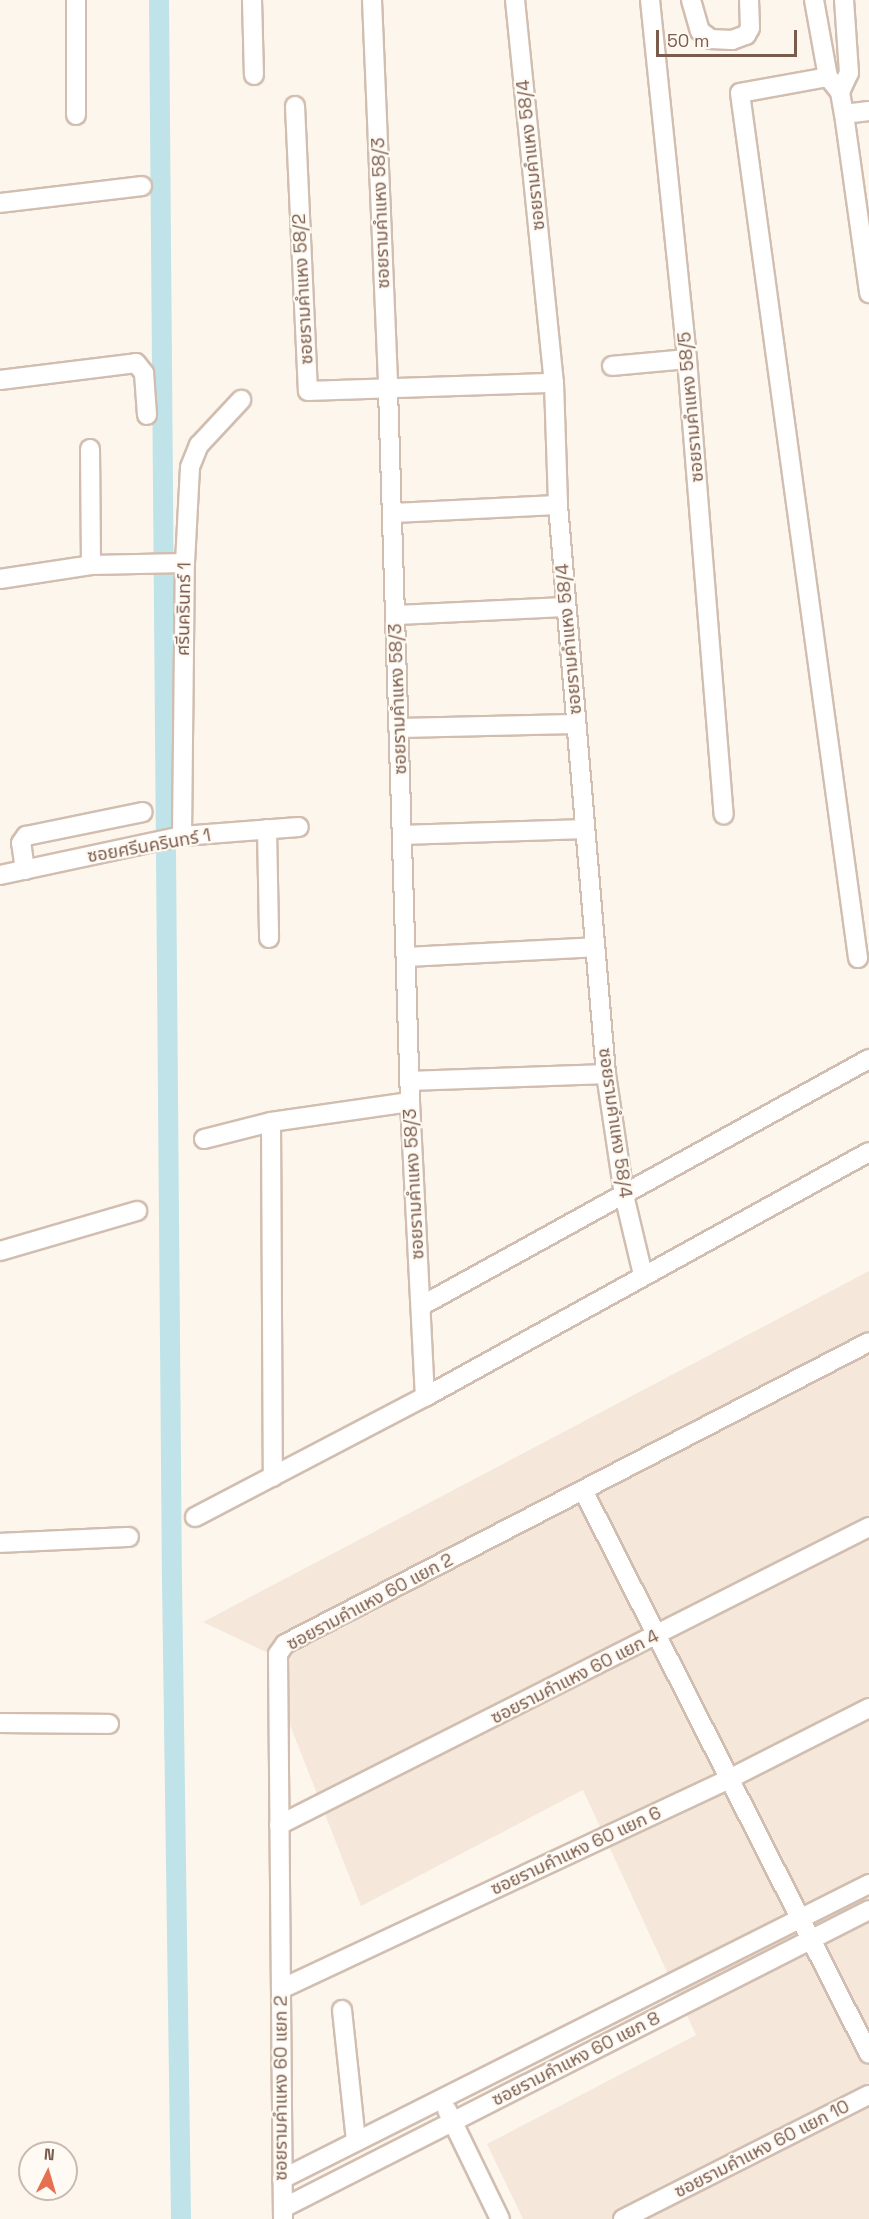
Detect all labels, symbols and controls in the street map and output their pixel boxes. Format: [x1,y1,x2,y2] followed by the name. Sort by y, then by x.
[659,18,800,56] scale bar
[667,29,709,52] text: 50 m
[512,79,550,231] street label: ซอยรามคำแหง 58/4
[368,137,394,289] street label: ซอยรามคำแหง 58/3
[288,213,318,365] street label: ซอยรามคำแหง 58/2
[674,331,708,483] street label: ซอยรามคำแหง 58/5
[172,562,196,656] street label: ศรีนครินทร์ 1
[552,563,586,715] street label: ซอยรามคำแหง 58/4
[385,623,411,775] street label: ซอยรามคำแหง 58/3
[86,825,212,867] street label: ซอยศรีนครินทร์ 1
[594,1046,636,1200] street label: ซอยรามคำแหง 58/4
[399,1108,429,1260] street label: ซอยรามคำแหง 58/3
[283,1549,457,1655] street label: ซอยรามคำแหง 60 แยก 2
[487,1625,663,1729] street label: ซอยรามคำแหง 60 แยก 4
[487,1802,665,1900] street label: ซอยรามคำแหง 60 แยก 6
[270,1995,292,2181] street label: ซอยรามคำแหง 60 แยก 2
[488,2007,664,2111] street label: ซอยรามคำแหง 60 แยก 8
[671,2095,853,2203] street label: ซอยรามคำแหง 60 แยก 10
[18,2141,78,2201] north arrow
[43,2144,56,2165] text: N

